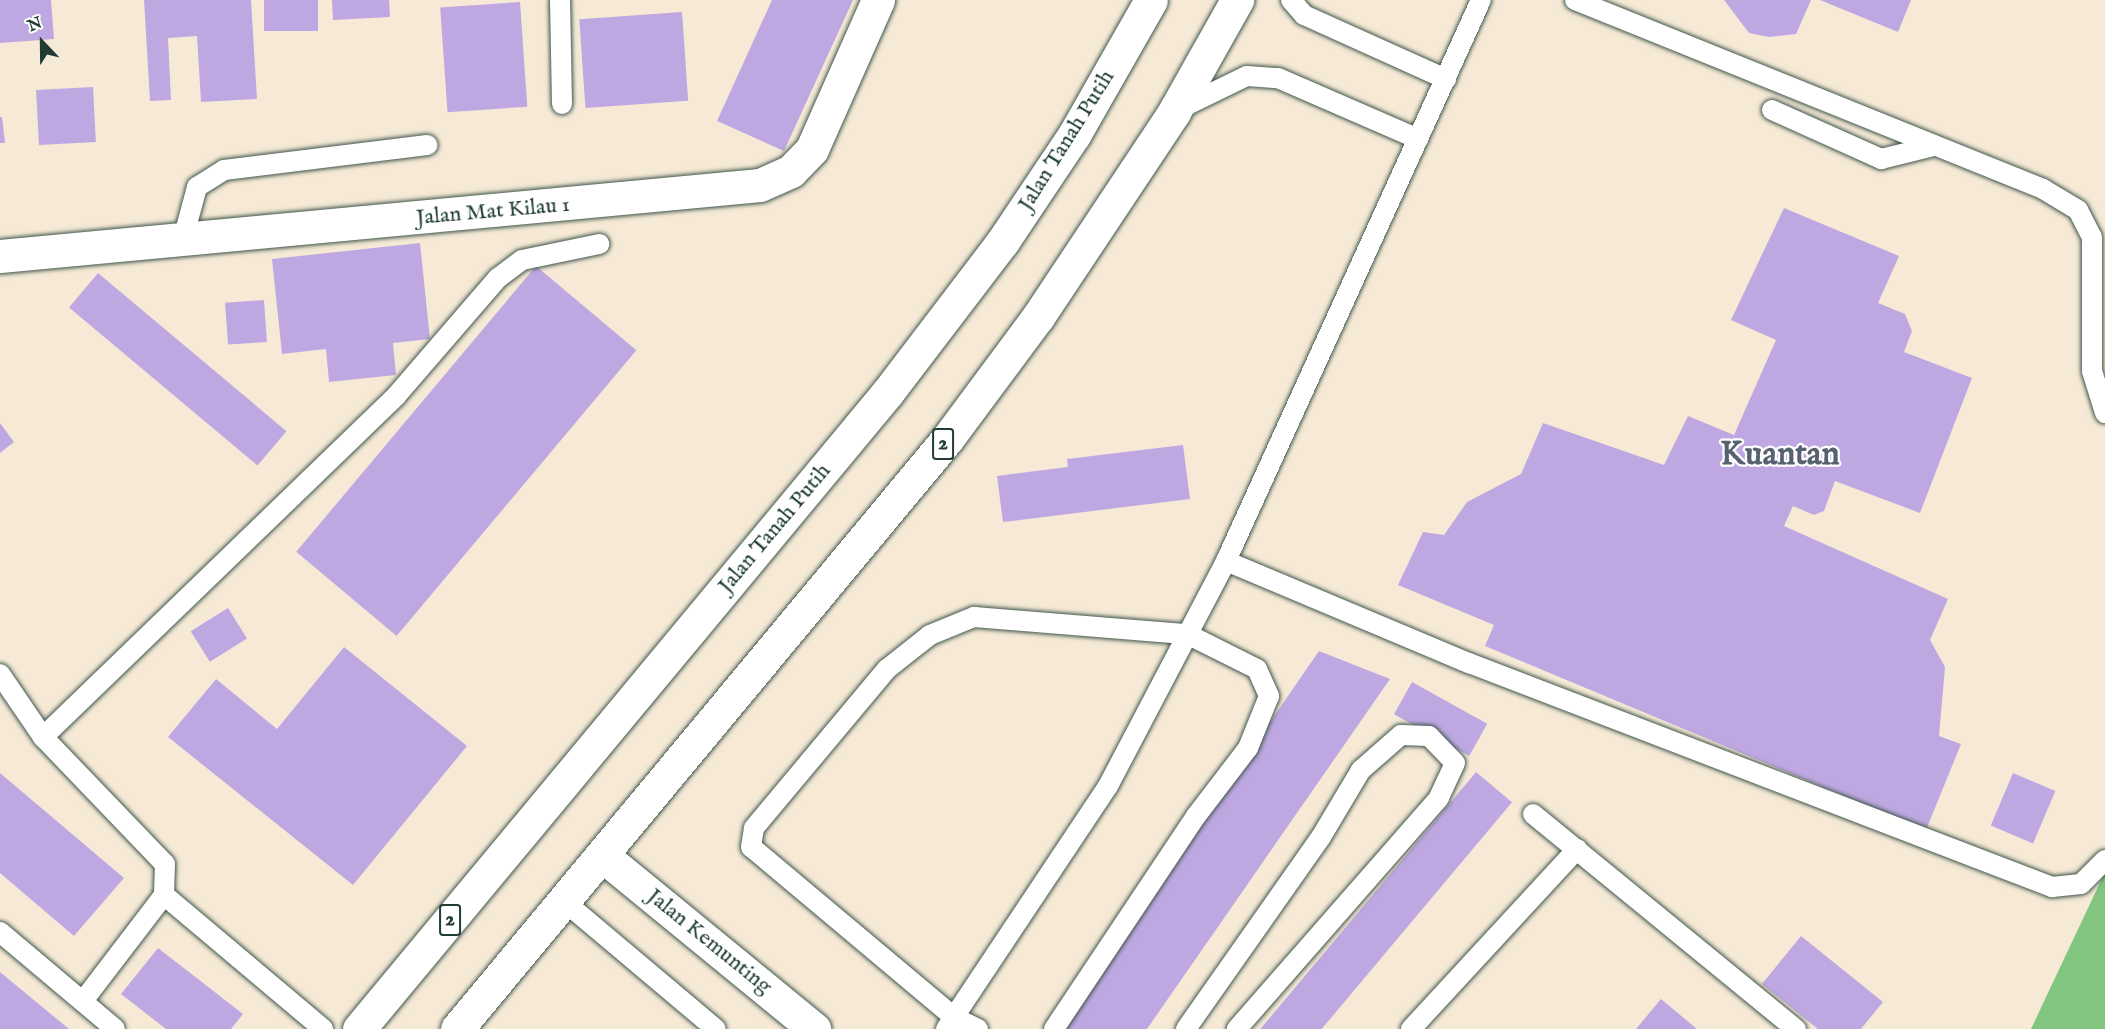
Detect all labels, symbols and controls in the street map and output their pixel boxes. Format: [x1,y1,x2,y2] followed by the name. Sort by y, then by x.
[12,12,72,72] north arrow
[25,13,45,37] text: N
[1013,66,1121,216] street label: Jalan Tanah Putih
[415,192,571,232] street label: Jalan Mat Kilau 1
[931,426,955,462] road number: 2
[1720,435,1840,475] district label: Kuantan
[713,459,837,599] street label: Jalan Tanah Putih
[641,884,777,1000] street label: Jalan Kemunting
[438,902,462,938] road number: 2

